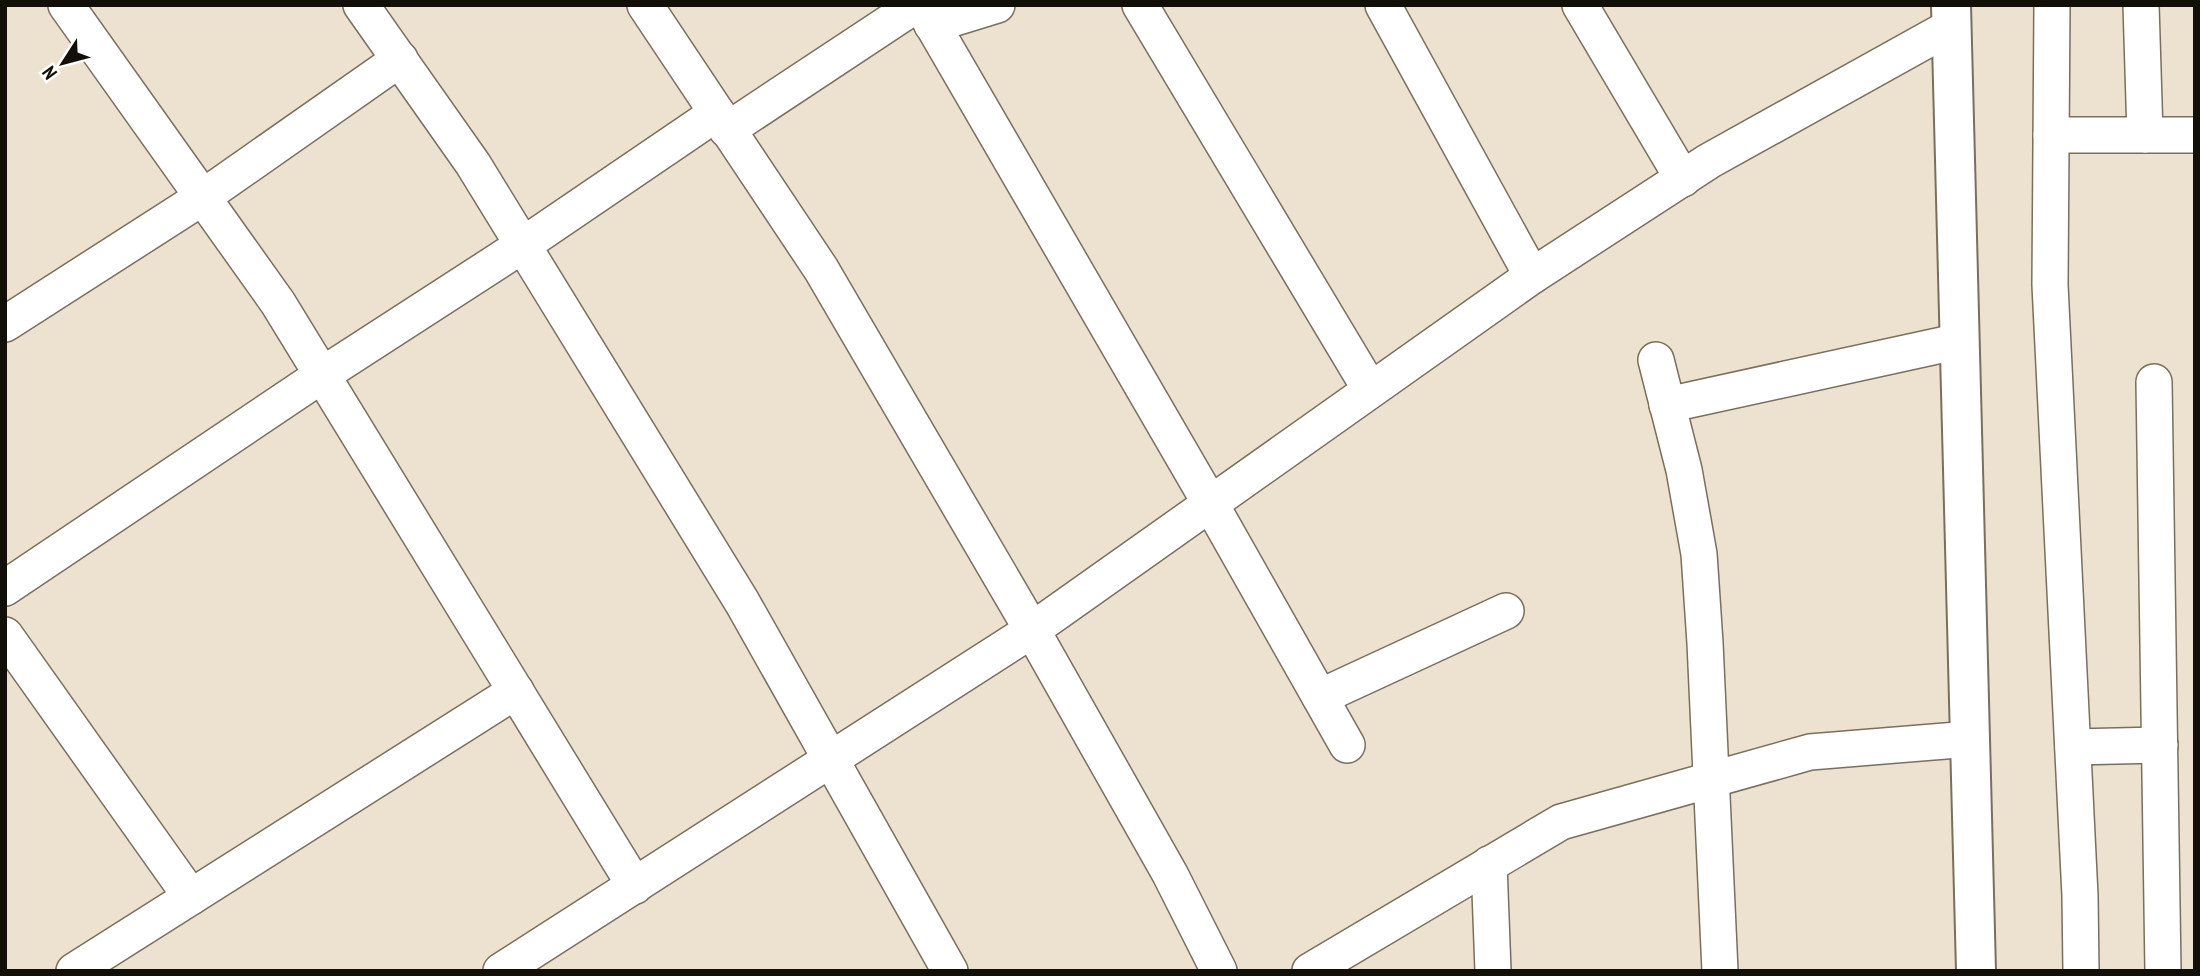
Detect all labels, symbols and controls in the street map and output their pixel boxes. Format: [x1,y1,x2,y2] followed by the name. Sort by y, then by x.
[28,28,98,98] north arrow
[37,62,62,84] text: N

